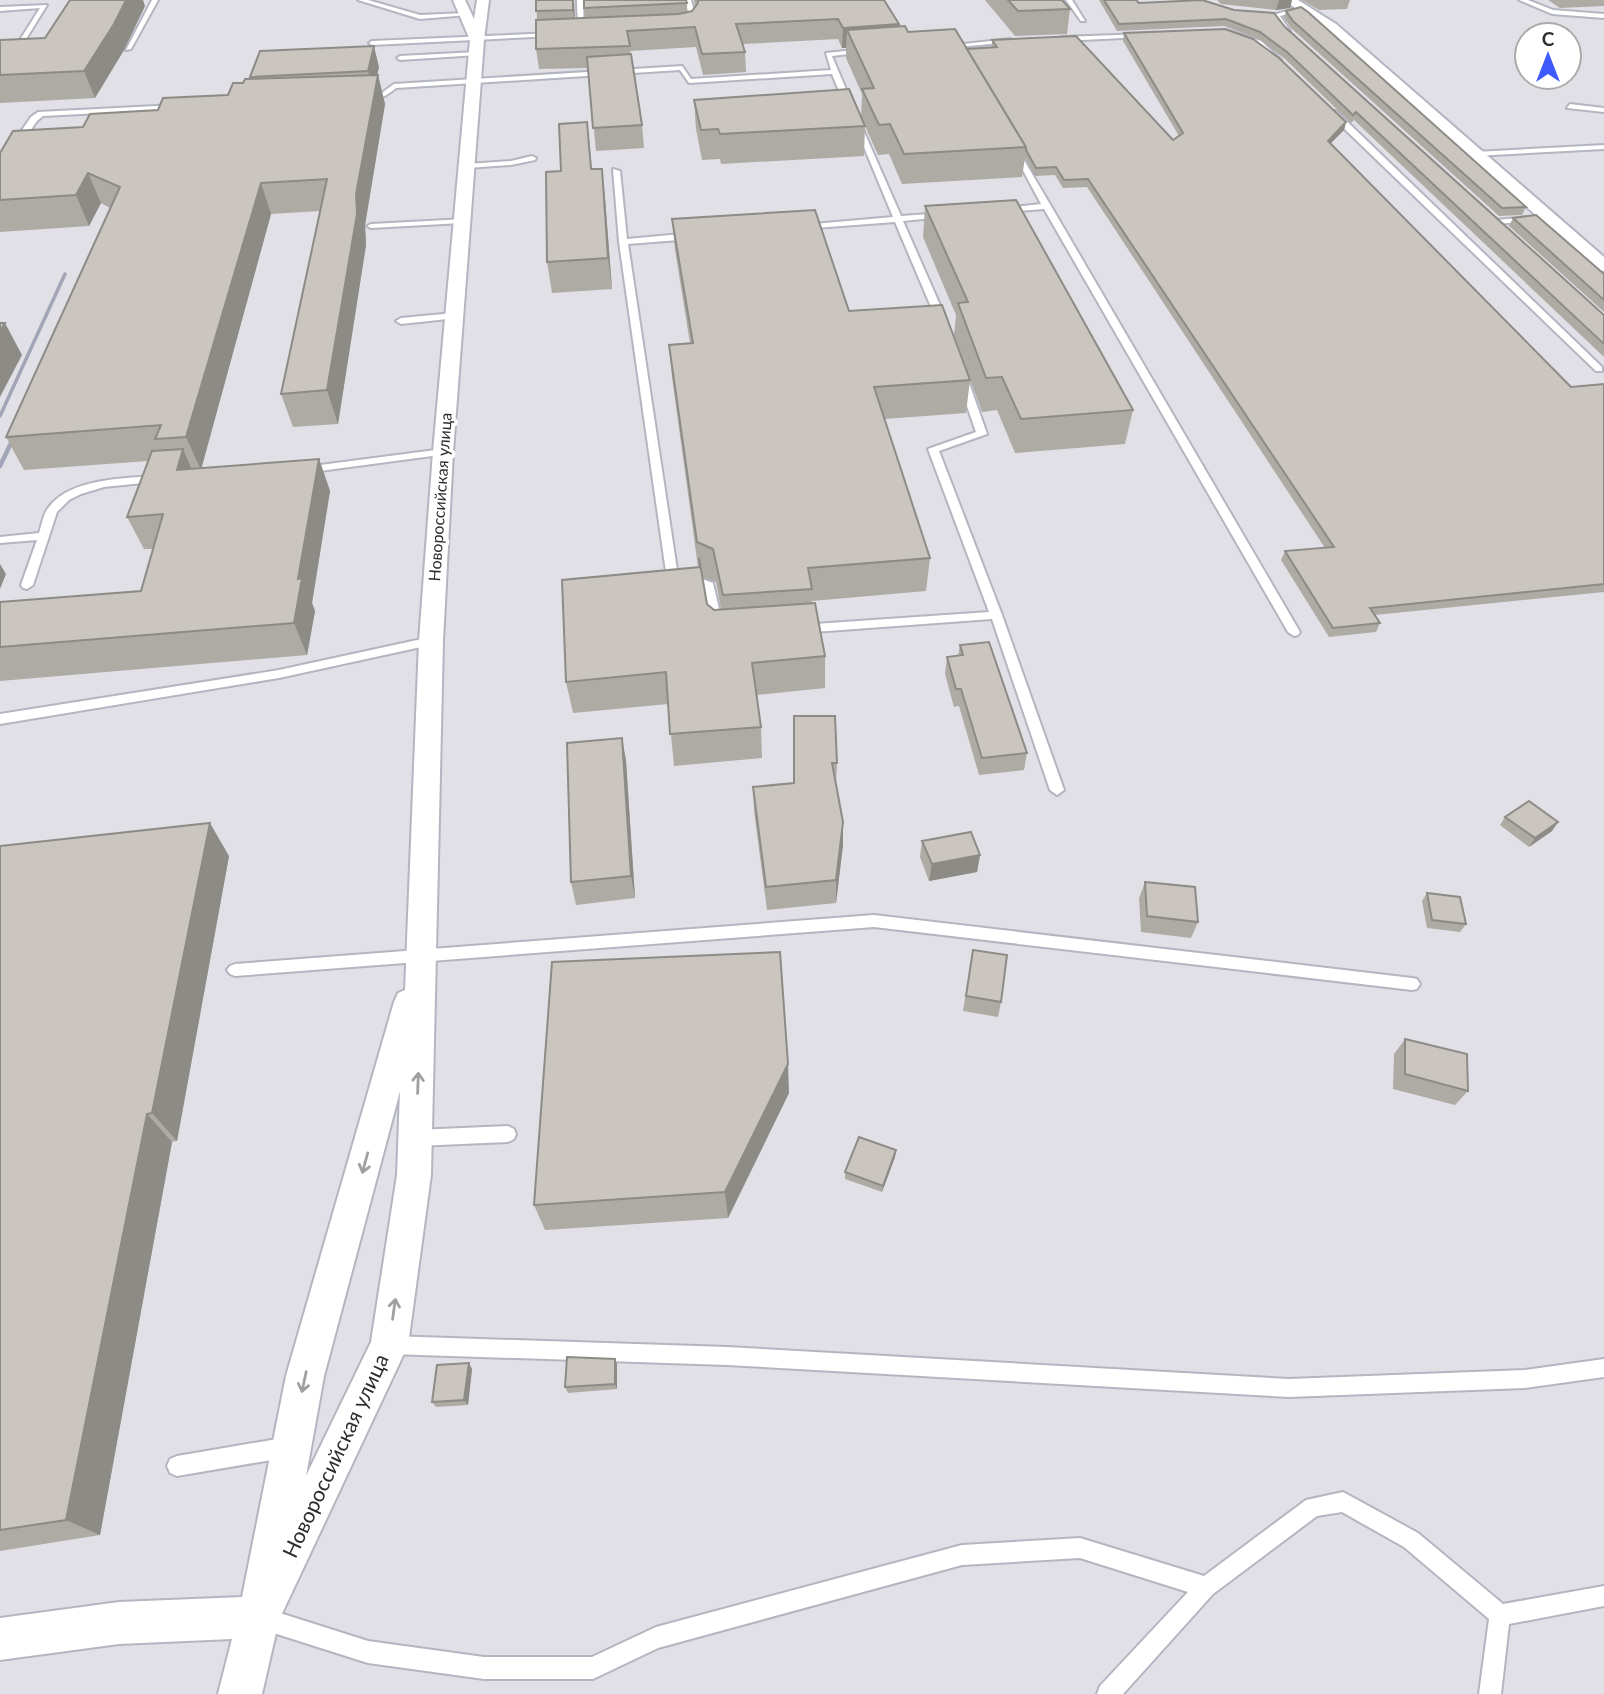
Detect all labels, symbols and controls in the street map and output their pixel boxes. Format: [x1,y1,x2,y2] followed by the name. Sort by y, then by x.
[1513,21,1583,91] north arrow
[1542,27,1555,50] text: С
[424,412,455,582] street label: Новороссийская улица
[411,1072,424,1095] one-way arrow
[357,1152,370,1174] one-way arrow
[388,1298,401,1321] one-way arrow
[276,1349,393,1561] street label: Новороссийская улица
[297,1370,310,1393] one-way arrow

